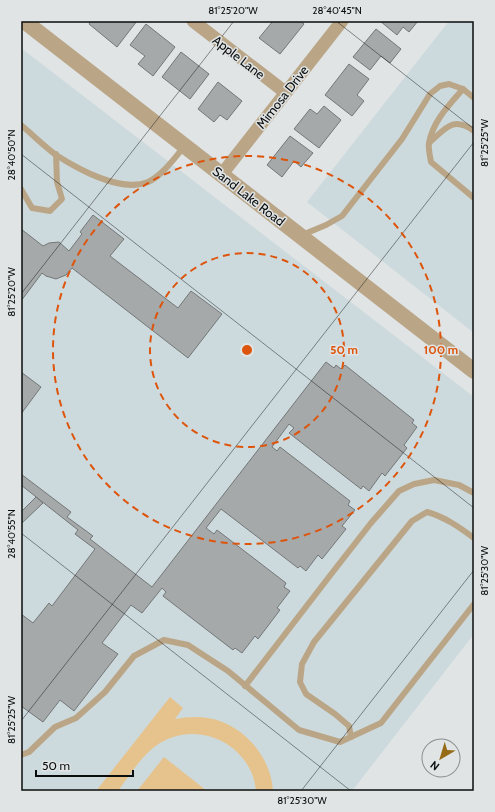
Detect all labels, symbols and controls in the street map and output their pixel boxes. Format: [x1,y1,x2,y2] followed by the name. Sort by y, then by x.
[208,4,258,17] text: 81°25'20"W
[312,4,362,17] text: 28°40'45"N
[210,32,269,83] street label: Apple Lane
[252,62,312,132] street label: Mimosa Drive
[478,118,491,167] text: 81°25'25"W
[5,129,18,181] text: 28°40'50"N
[210,163,288,229] street label: Sand Lake Road
[5,267,18,317] text: 81°25'20"W
[330,342,358,357] text: 50 m
[424,342,458,357] text: 100 m
[240,343,254,357] centre of rings
[5,509,18,559] text: 28°40'55"N
[478,546,491,596] text: 81°25'30"W
[5,695,18,744] text: 81°25'25"W
[421,738,461,778] north arrow
[36,752,133,778] scale bar
[42,758,70,773] text: 50 m
[427,758,442,774] text: N
[277,794,327,807] text: 81°25'30"W

